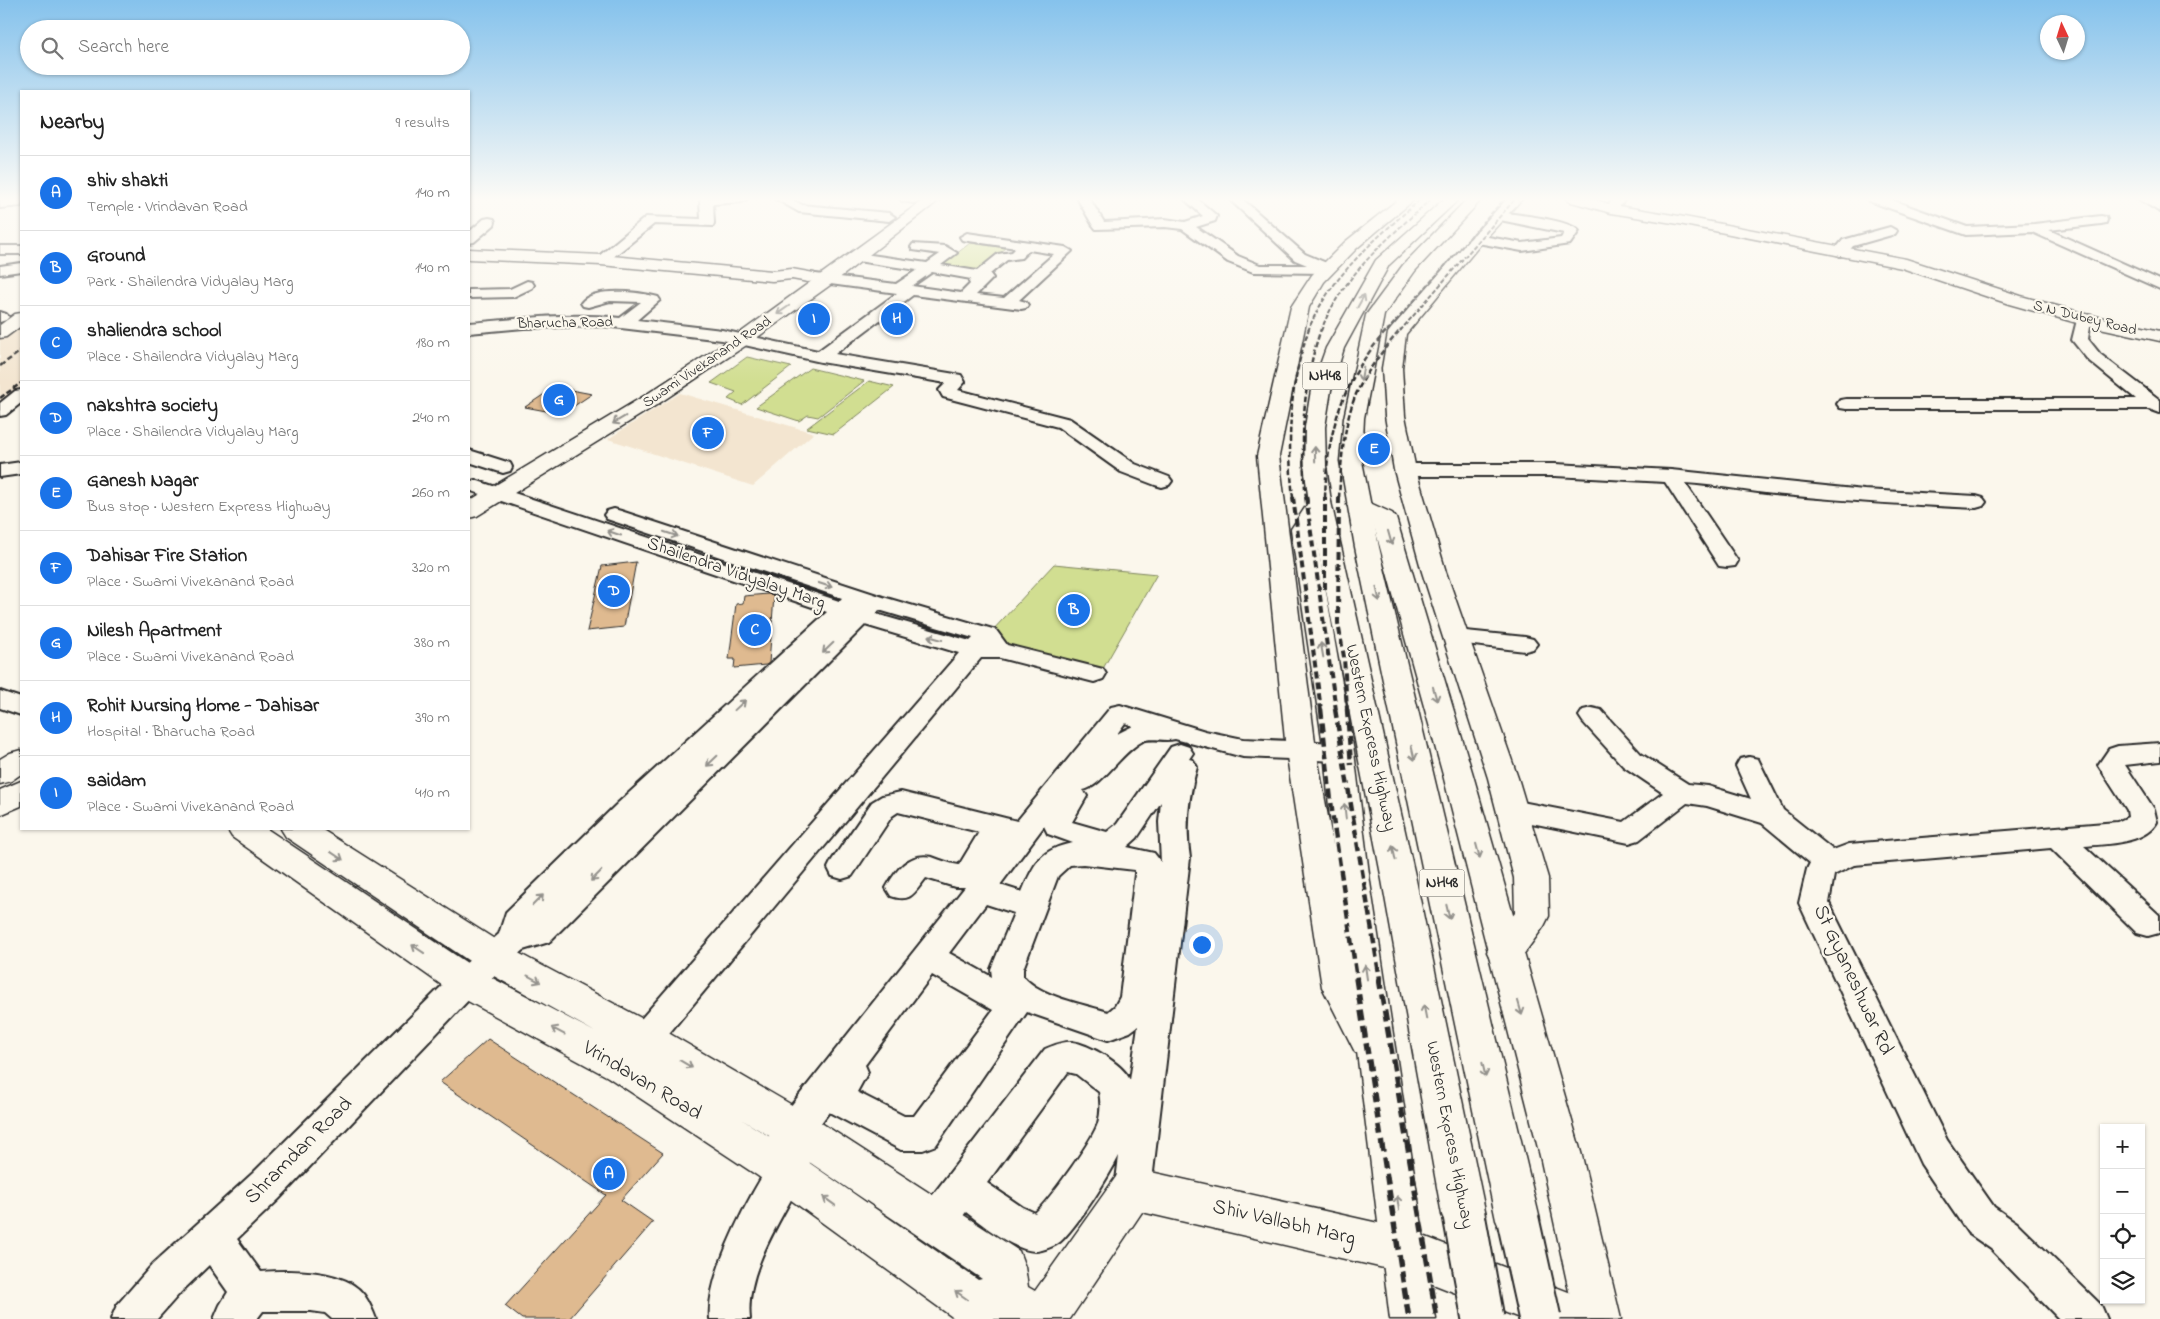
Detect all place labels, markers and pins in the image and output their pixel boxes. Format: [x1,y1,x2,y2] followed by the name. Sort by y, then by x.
[798,300,830,338] pin: I
[881,300,913,338] pin: H
[543,381,575,419] pin: G
[692,414,724,452] pin: F
[1358,430,1390,468] pin: E
[598,572,630,610] pin: D
[1058,591,1090,629] pin: B
[739,611,771,649] pin: C
[593,1155,625,1193] pin: A

